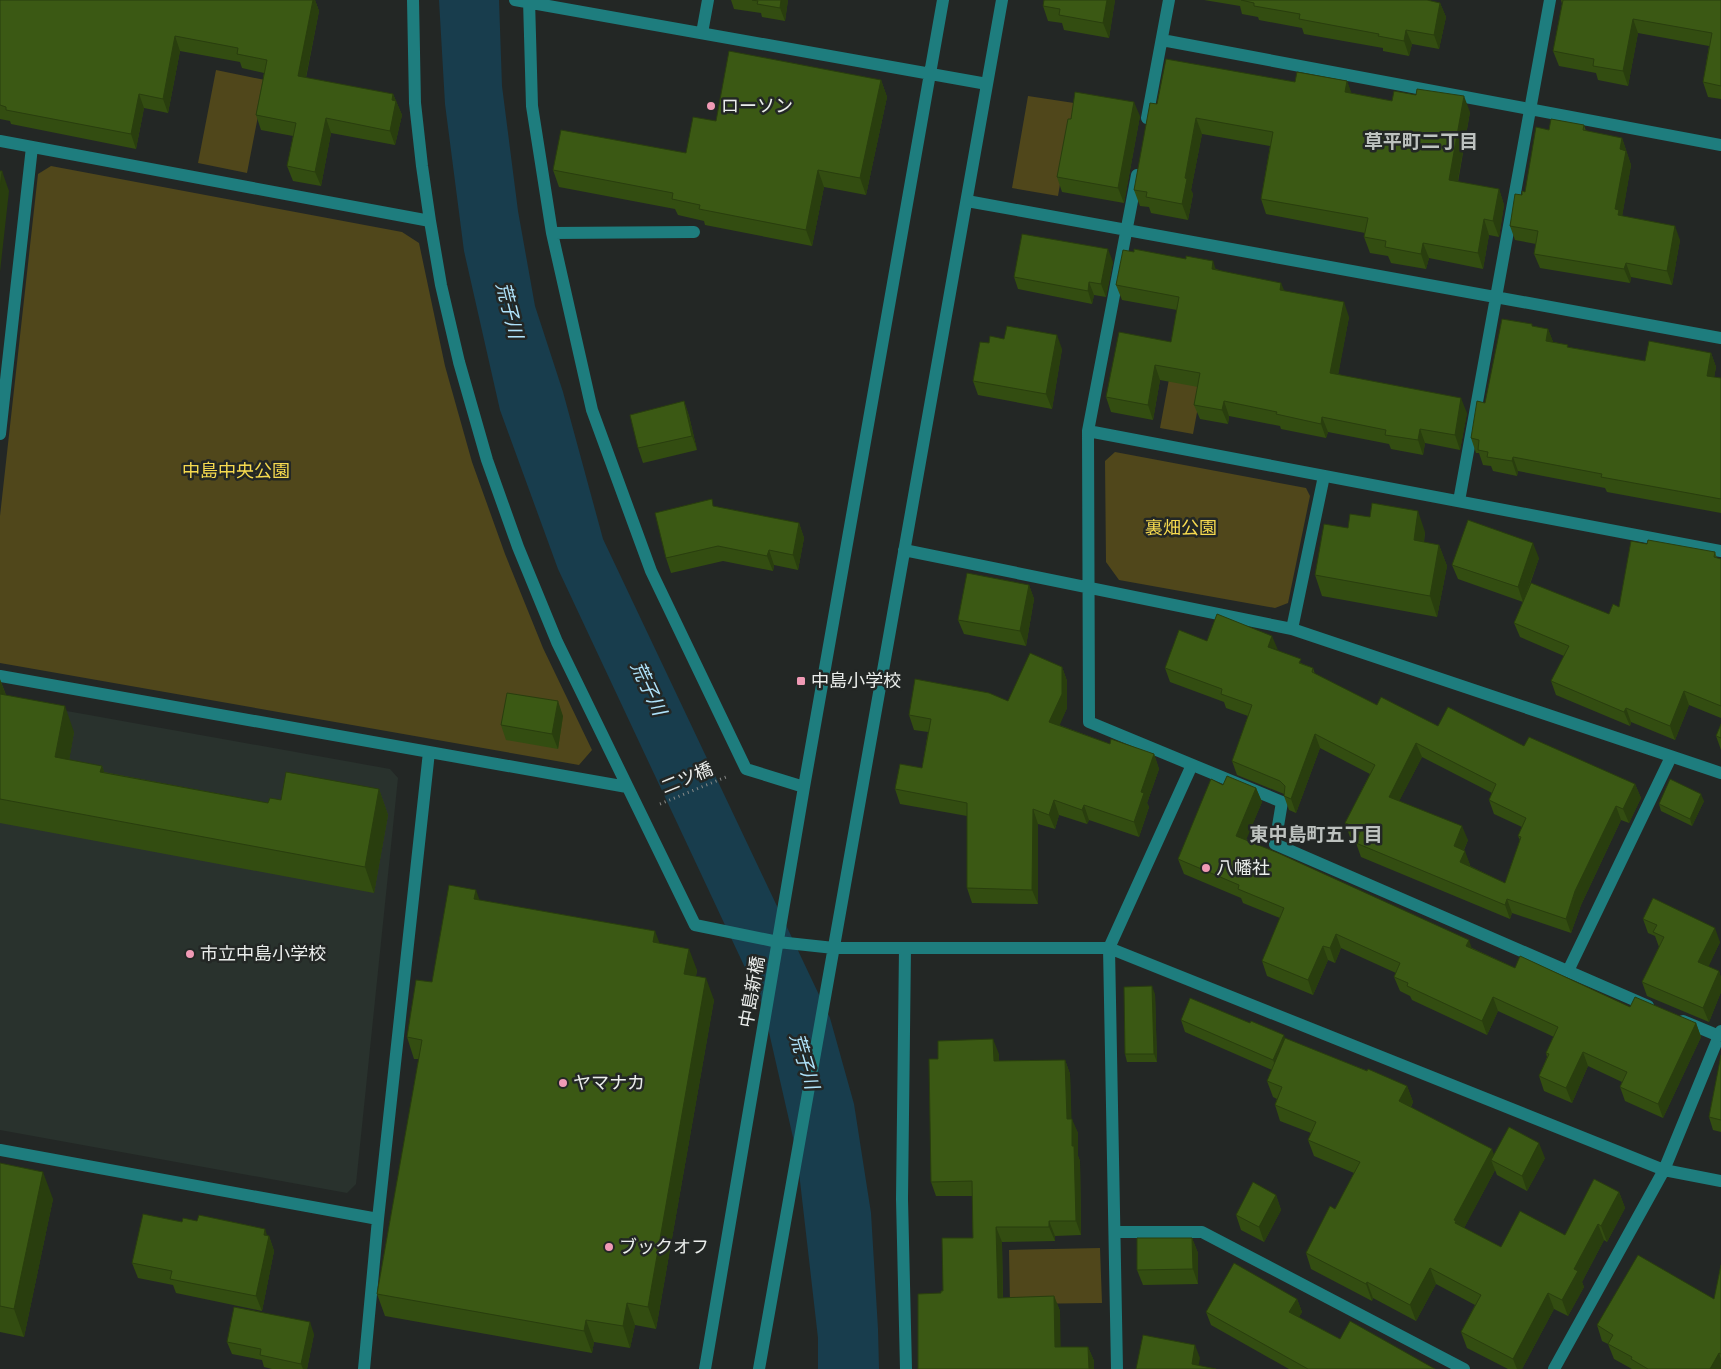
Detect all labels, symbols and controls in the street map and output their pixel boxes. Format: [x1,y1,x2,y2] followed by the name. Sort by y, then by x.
[721,95,793,117] place label: ローソン
[705,100,717,112] marker: ローソン
[1364,130,1478,153] district label: 草平町二丁目
[491,280,528,342] water label: 荒子川
[182,460,290,482] park label: 中島中央公園
[1145,517,1217,539] park label: 裏畑公園
[626,658,672,721] water label: 荒子川
[811,670,901,692] place label: 中島小学校
[795,675,807,687] marker: 中島小学校
[658,758,716,798] street label: 二ツ橋
[1249,823,1383,846] district label: 東中島町五丁目
[1216,857,1270,879] place label: 八幡社
[1200,862,1212,874] marker: 八幡社
[200,943,326,965] place label: 市立中島小学校
[184,948,196,960] marker: 市立中島小学校
[735,955,769,1029] street label: 中島新橋
[785,1031,824,1094] water label: 荒子川
[573,1072,645,1094] place label: ヤマナカ
[557,1077,569,1089] marker: ヤマナカ
[619,1236,709,1258] place label: ブックオフ
[603,1241,615,1253] marker: ブックオフ

